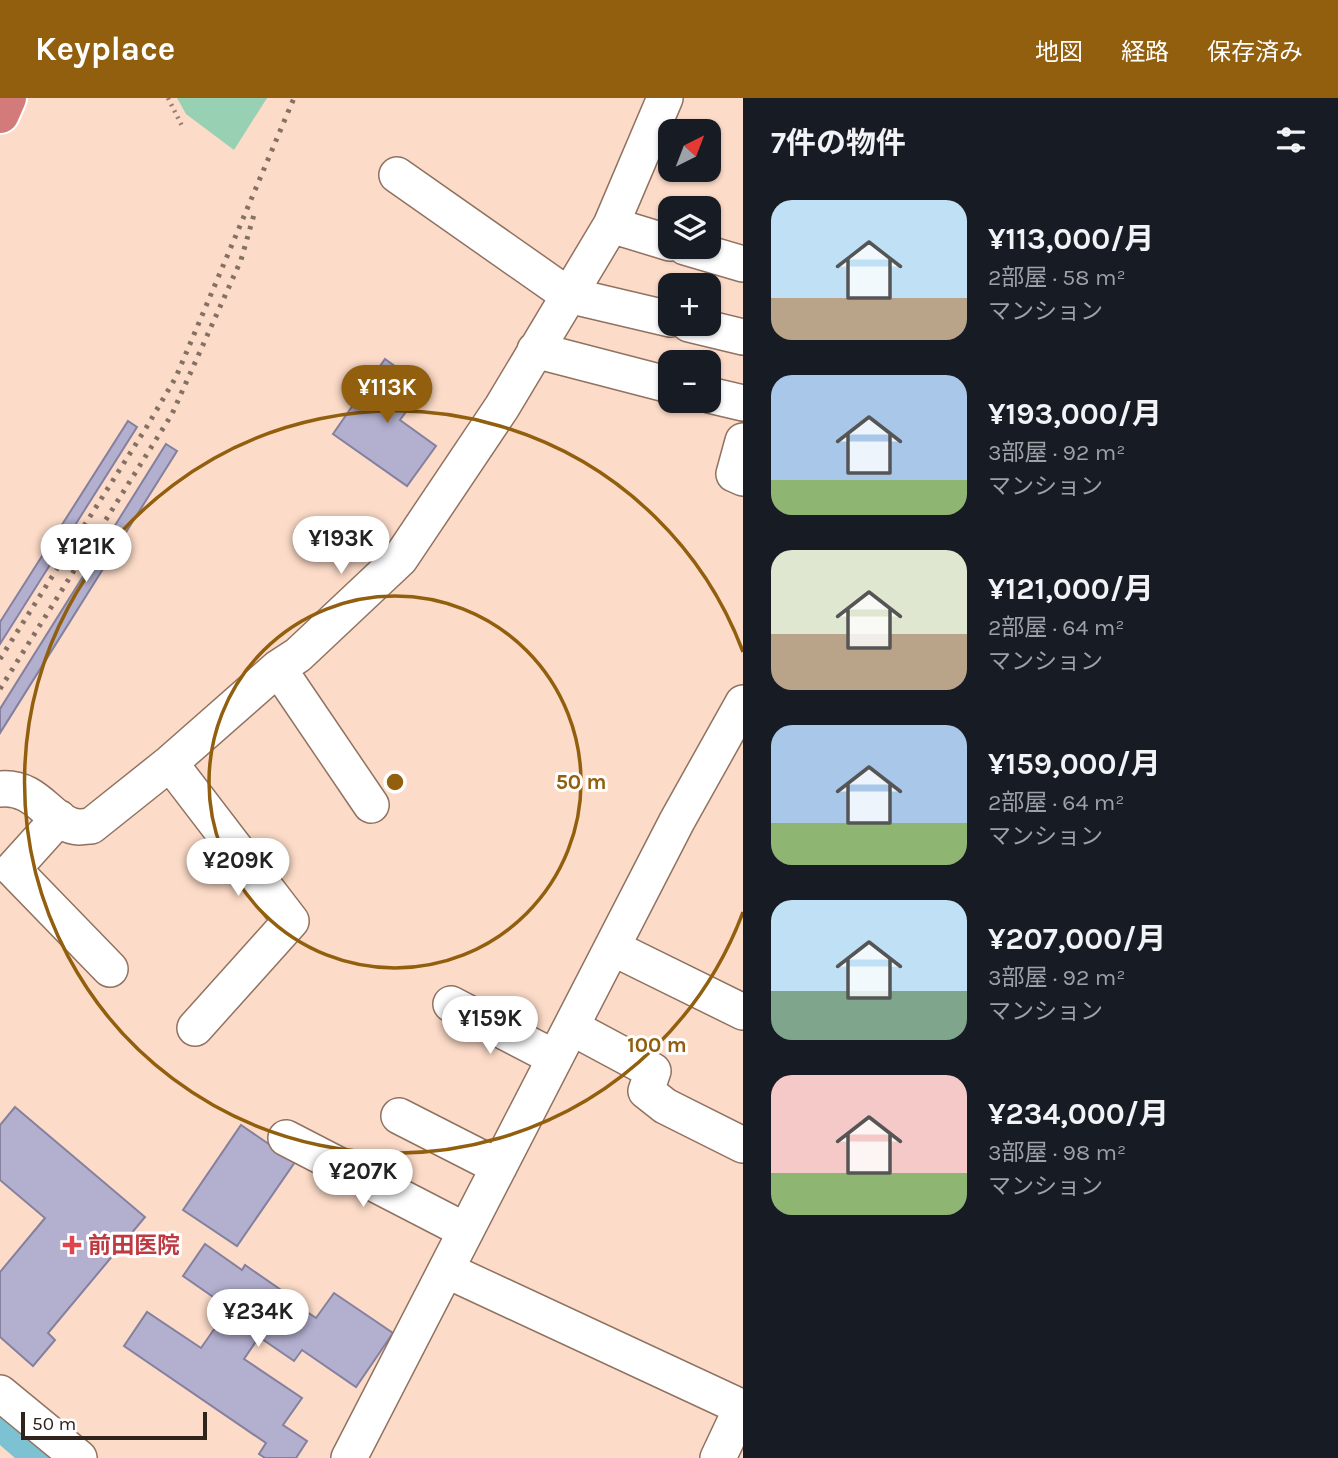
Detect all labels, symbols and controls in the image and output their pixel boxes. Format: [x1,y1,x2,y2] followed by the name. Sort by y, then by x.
[35,30,175,68] text: Keyplace
[1035,38,1083,66] text: 地図
[1121,38,1169,66] text: 経路
[1207,38,1303,66] text: 保存済み
[658,119,721,182] north arrow
[658,119,721,413] map controls
[1272,121,1310,159] icon: filters
[771,125,906,161] text: 7件の物件
[658,196,721,259] button: layers
[988,221,1154,257] text: ¥113,000/月
[827,228,911,312] icon: home
[988,264,1126,291] text: 2部屋 · 58 m²
[658,273,721,336] button: +
[988,298,1103,325] text: マンション
[658,350,721,413] button: −
[338,366,436,425] pin: ¥113K
[357,374,417,401] text: ¥113K
[988,396,1162,432] text: ¥193,000/月
[827,403,911,487] icon: home
[988,439,1125,466] text: 3部屋 · 92 m²
[988,473,1103,500] text: マンション
[292,517,390,576] pin: ¥193K
[37,524,135,584] pin: ¥121K
[308,525,374,552] text: ¥193K
[57,533,115,560] text: ¥121K
[988,571,1154,607] text: ¥121,000/月
[827,578,911,662] icon: home
[988,614,1125,641] text: 2部屋 · 64 m²
[988,648,1103,675] text: マンション
[988,746,1161,782] text: ¥159,000/月
[827,753,911,837] icon: home
[383,770,407,794] centre of rings
[556,770,606,794] text: 50 m
[988,789,1125,816] text: 2部屋 · 64 m²
[988,823,1103,850] text: マンション
[189,838,287,898] pin: ¥209K
[202,847,274,874] text: ¥209K
[988,921,1166,957] text: ¥207,000/月
[827,928,911,1012] icon: home
[988,964,1125,991] text: 3部屋 · 92 m²
[441,996,539,1056] pin: ¥159K
[988,998,1103,1025] text: マンション
[458,1005,522,1032] text: ¥159K
[627,1033,687,1057] text: 100 m
[988,1096,1169,1132] text: ¥234,000/月
[827,1103,911,1187] icon: home
[988,1139,1126,1166] text: 3部屋 · 98 m²
[314,1150,412,1209] pin: ¥207K
[329,1158,397,1185] text: ¥207K
[988,1173,1103,1200] text: マンション
[88,1232,180,1259] place label: 前田医院
[62,1235,82,1255] marker: 前田医院
[209,1290,307,1349] pin: ¥234K
[223,1298,293,1325] text: ¥234K
[21,1409,206,1441] scale bar
[32,1413,76,1435] text: 50 m

